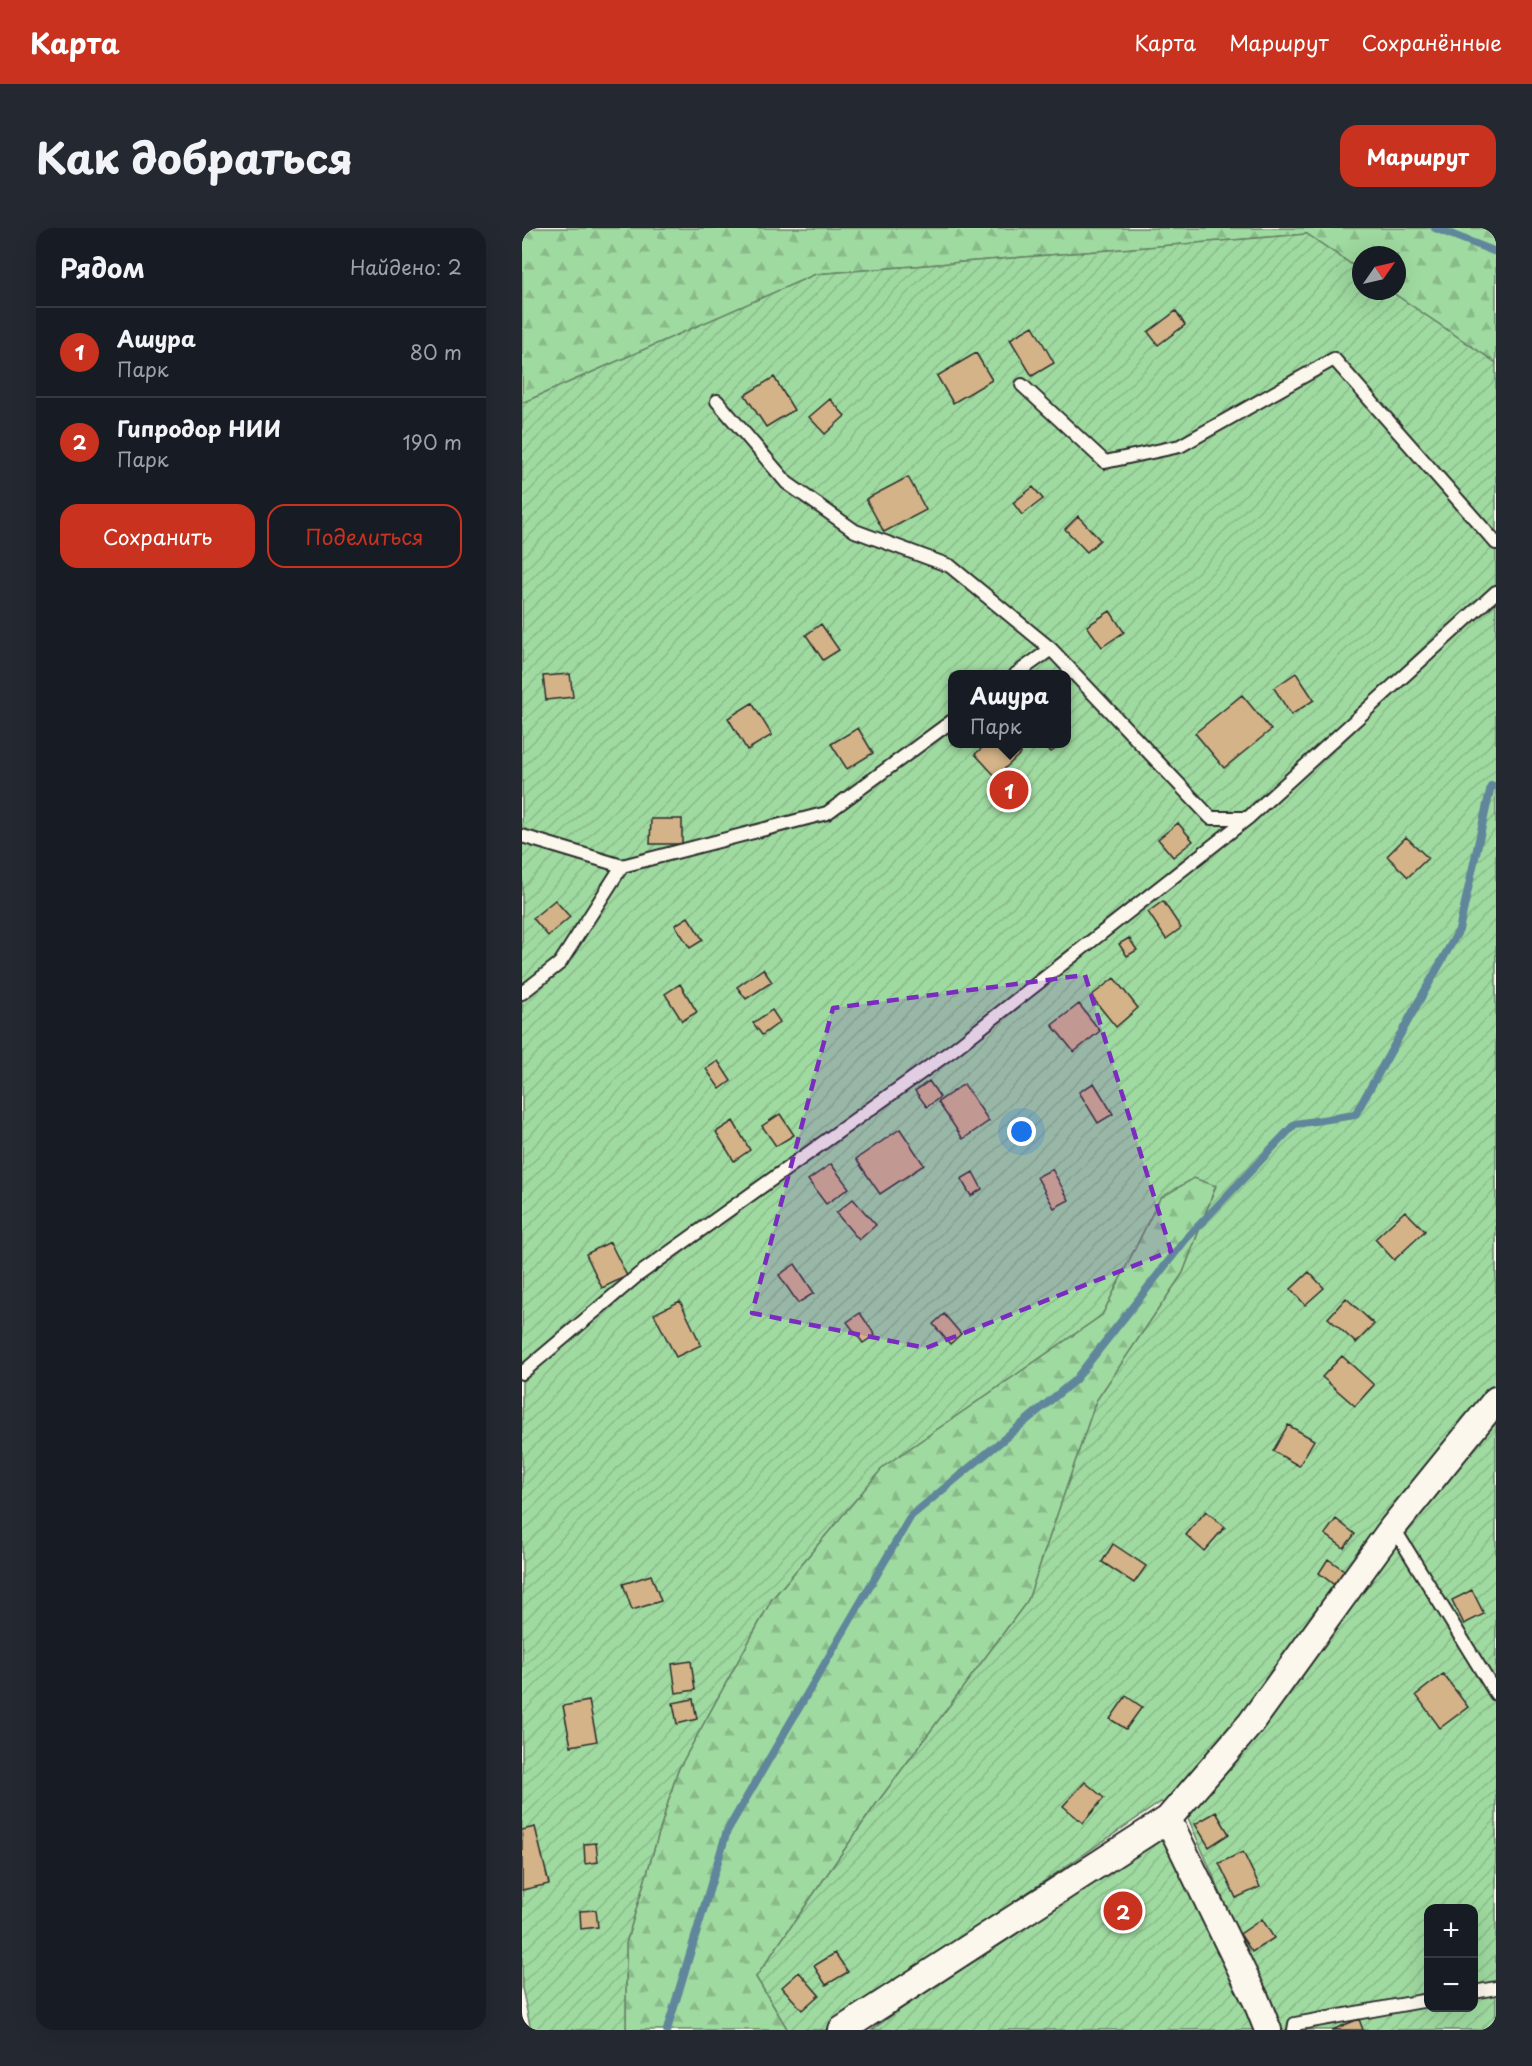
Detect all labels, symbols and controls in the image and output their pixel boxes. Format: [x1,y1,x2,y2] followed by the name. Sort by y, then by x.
[30,21,120,64] text: Карта
[1135,26,1196,58] text: Карта
[1229,26,1329,58] text: Маршрут
[1362,26,1502,58] text: Сохранённые
[36,125,353,188] text: Как добраться
[1340,125,1496,187] button: Маршрут
[1352,246,1406,300] north arrow
[60,248,145,287] text: Рядом
[350,252,462,282] text: Найдено: 2
[117,321,196,354] text: Ашура
[75,337,84,367] text: 1
[410,337,462,367] text: 80 m
[117,354,169,384] text: Парк
[117,411,281,444] text: Гипродор НИИ
[72,427,87,457] text: 2
[403,427,462,457] text: 190 m
[117,444,169,474] text: Парк
[60,504,255,568] button: Сохранить
[267,504,462,568] button: Поделиться
[948,670,1071,748] popup
[970,678,1049,711] text: Ашура
[970,711,1022,741] text: Парк
[990,768,1028,812] pin: 1
[1007,1117,1036,1146] your location
[1104,1888,1142,1934] pin: 2
[1424,1904,1478,2012] map controls
[1424,1904,1478,1958] button: +
[1424,1958,1478,2012] button: −

